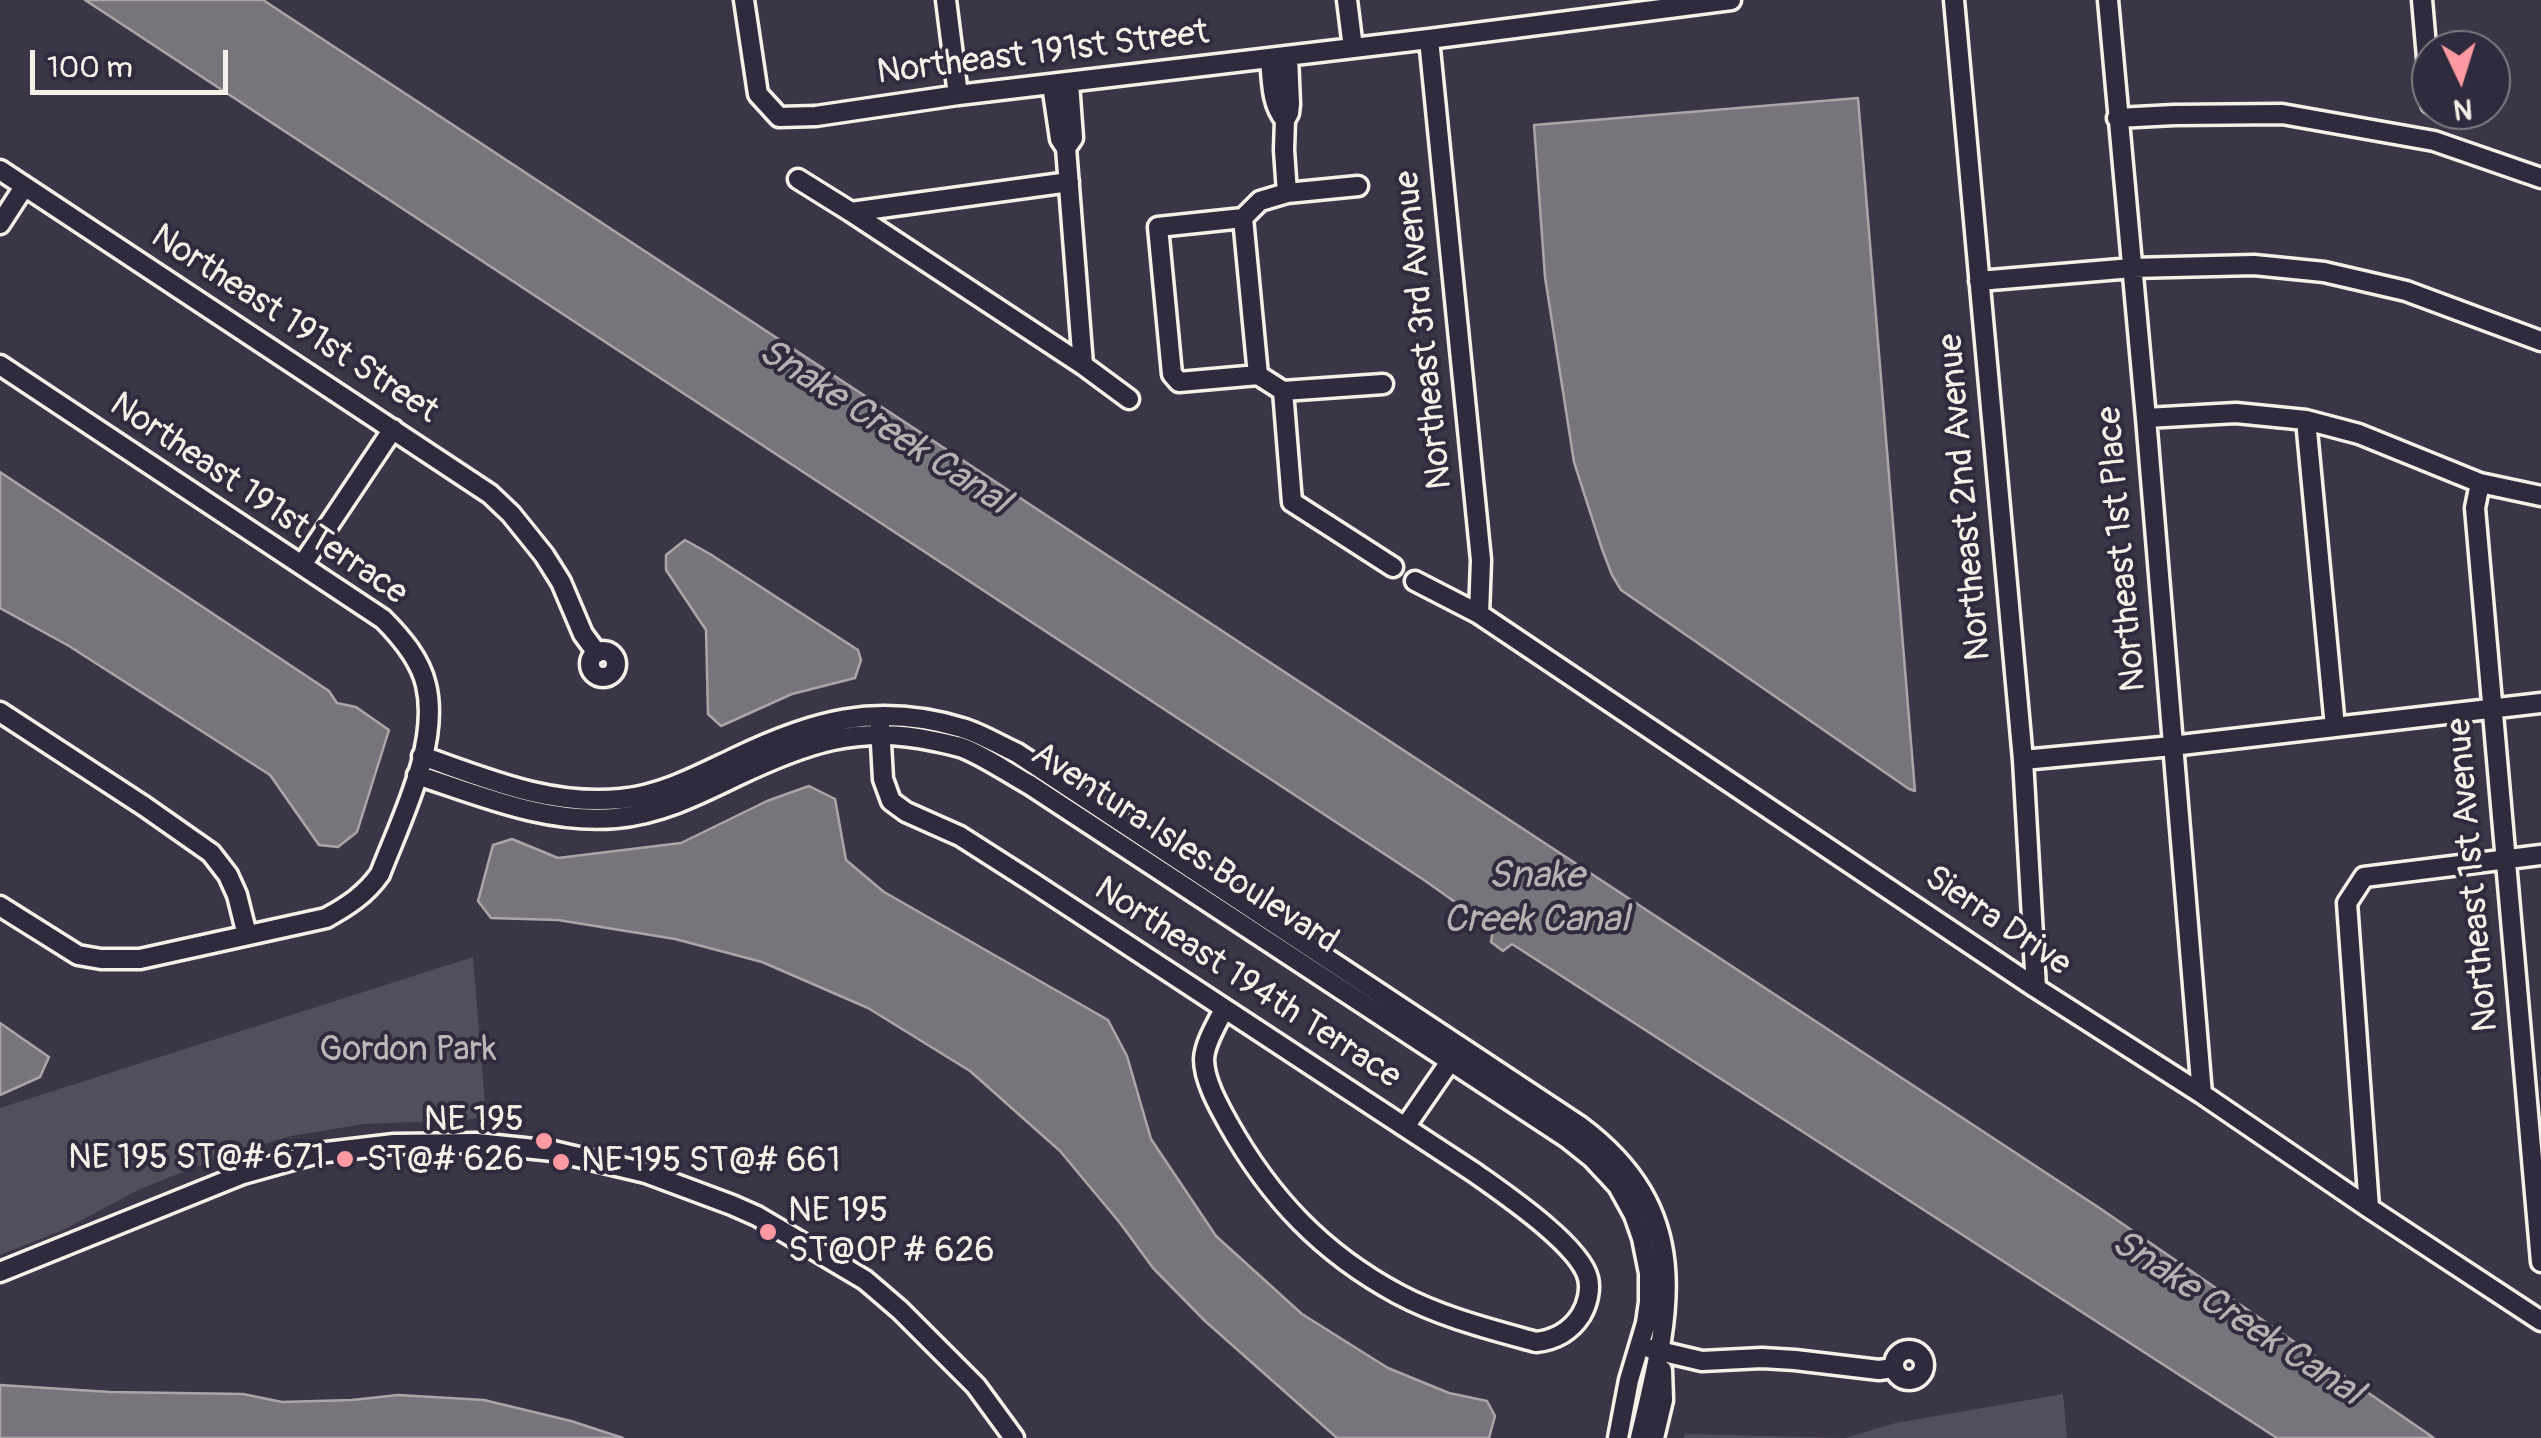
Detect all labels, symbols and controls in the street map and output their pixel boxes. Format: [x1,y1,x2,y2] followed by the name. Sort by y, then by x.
[875,13,1211,95] street label: Northeast 191st Street
[35,30,232,92] scale bar
[2411,30,2511,130] north arrow
[47,49,133,86] text: 100 m
[2452,90,2474,127] text: N
[1387,169,1463,491] street label: Northeast 3rd Avenue
[143,216,445,434] street label: Northeast 191st Street
[749,330,1017,526] water label: Snake Creek Canal
[1931,332,2001,662] street label: Northeast 2nd Avenue
[101,385,415,615] street label: Northeast 191st Terrace
[2090,405,2156,693] street label: Northeast 1st Place
[2439,716,2509,1034] street label: Northeast 1st Avenue
[1023,734,1345,964] street label: Aventura Isles Boulevard
[1443,854,1629,944] water label: Snake Creek Canal
[1916,858,2078,986] street label: Sierra Drive
[1086,869,1408,1099] street label: Northeast 194th Terrace
[319,1030,497,1072] park label: Gordon Park
[367,1100,524,1182] place label: NE 195 ST@# 626
[533,1130,555,1152] marker: NE 195 ST@# 626
[68,1138,325,1180] place label: NE 195 ST@# 671
[581,1141,840,1183] place label: NE 195 ST@# 661
[334,1148,356,1170] marker: NE 195 ST@# 671
[550,1151,572,1173] marker: NE 195 ST@# 661
[788,1191,995,1273] place label: NE 195 ST@OP # 626
[757,1221,779,1243] marker: NE 195 ST@OP # 626
[2102,1221,2370,1417] water label: Snake Creek Canal

